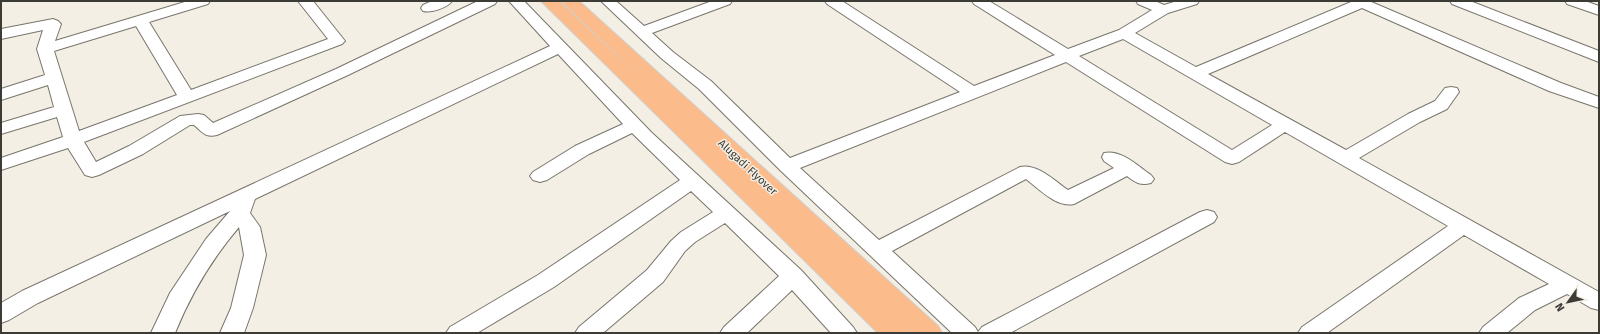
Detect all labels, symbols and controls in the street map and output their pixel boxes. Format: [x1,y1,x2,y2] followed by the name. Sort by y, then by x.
[716,137,780,198] street label: Alugadi Flyover
[1548,282,1588,322] north arrow
[1553,301,1567,314] text: N

